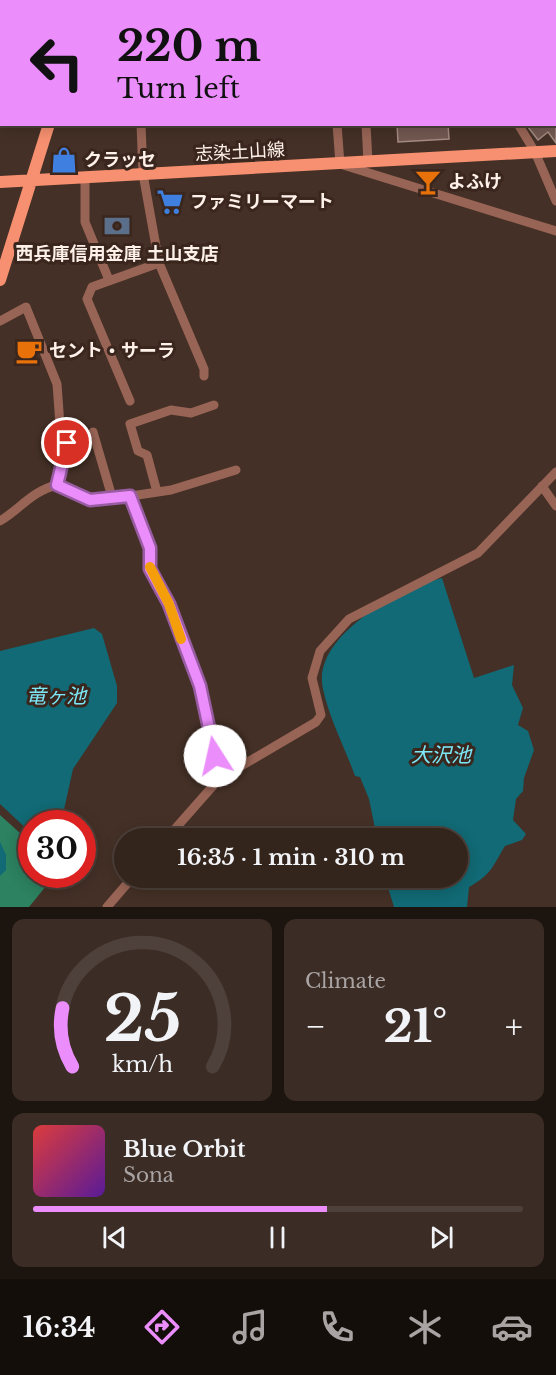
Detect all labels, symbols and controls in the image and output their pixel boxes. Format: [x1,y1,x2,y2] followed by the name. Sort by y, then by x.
[117,20,261,72] text: 220 m
[18,24,96,102] icon: left
[117,72,240,105] text: Turn left
[194,139,286,165] street label: 志染土山線
[49,145,79,175] shop icon: クラッセ
[84,149,156,171] place label: クラッセ
[413,167,443,197] bar icon: よふけ
[448,171,502,193] place label: よふけ
[155,187,185,217] supermarket icon: ファミリーマート
[190,191,334,213] place label: ファミリーマート
[102,211,132,241] bank icon: 西兵庫信用金庫 土山支店
[16,243,218,265] place label: 西兵庫信用金庫 土山支店
[14,336,44,366] cafe icon: セント・サーラ
[49,340,175,362] place label: セント・サーラ
[41,417,92,468] pin
[50,426,83,459] icon: arrive
[26,684,88,708] water label: 竜ヶ池
[183,724,247,788] position arrow
[411,743,473,767] water label: 大沢池
[18,810,96,888] speed limit sign: 30
[177,844,405,871] text: 16:35 · 1 min · 310 m
[305,969,386,993] text: Climate
[103,980,181,1058] text: 25
[383,998,447,1054] text: 21°
[305,1006,326,1047] text: −
[505,1006,523,1047] text: +
[112,1051,173,1078] text: km/h
[123,1136,245,1163] text: Blue Orbit
[123,1163,174,1187] text: Sona
[98,1221,131,1254] icon: previous
[261,1221,294,1254] icon: pause
[425,1221,458,1254] icon: next
[141,1306,183,1348] icon: directions
[229,1306,271,1348] icon: music
[316,1306,358,1348] icon: phone
[404,1306,446,1348] icon: climate
[491,1306,533,1348] icon: car
[23,1311,96,1344] text: 16:34

